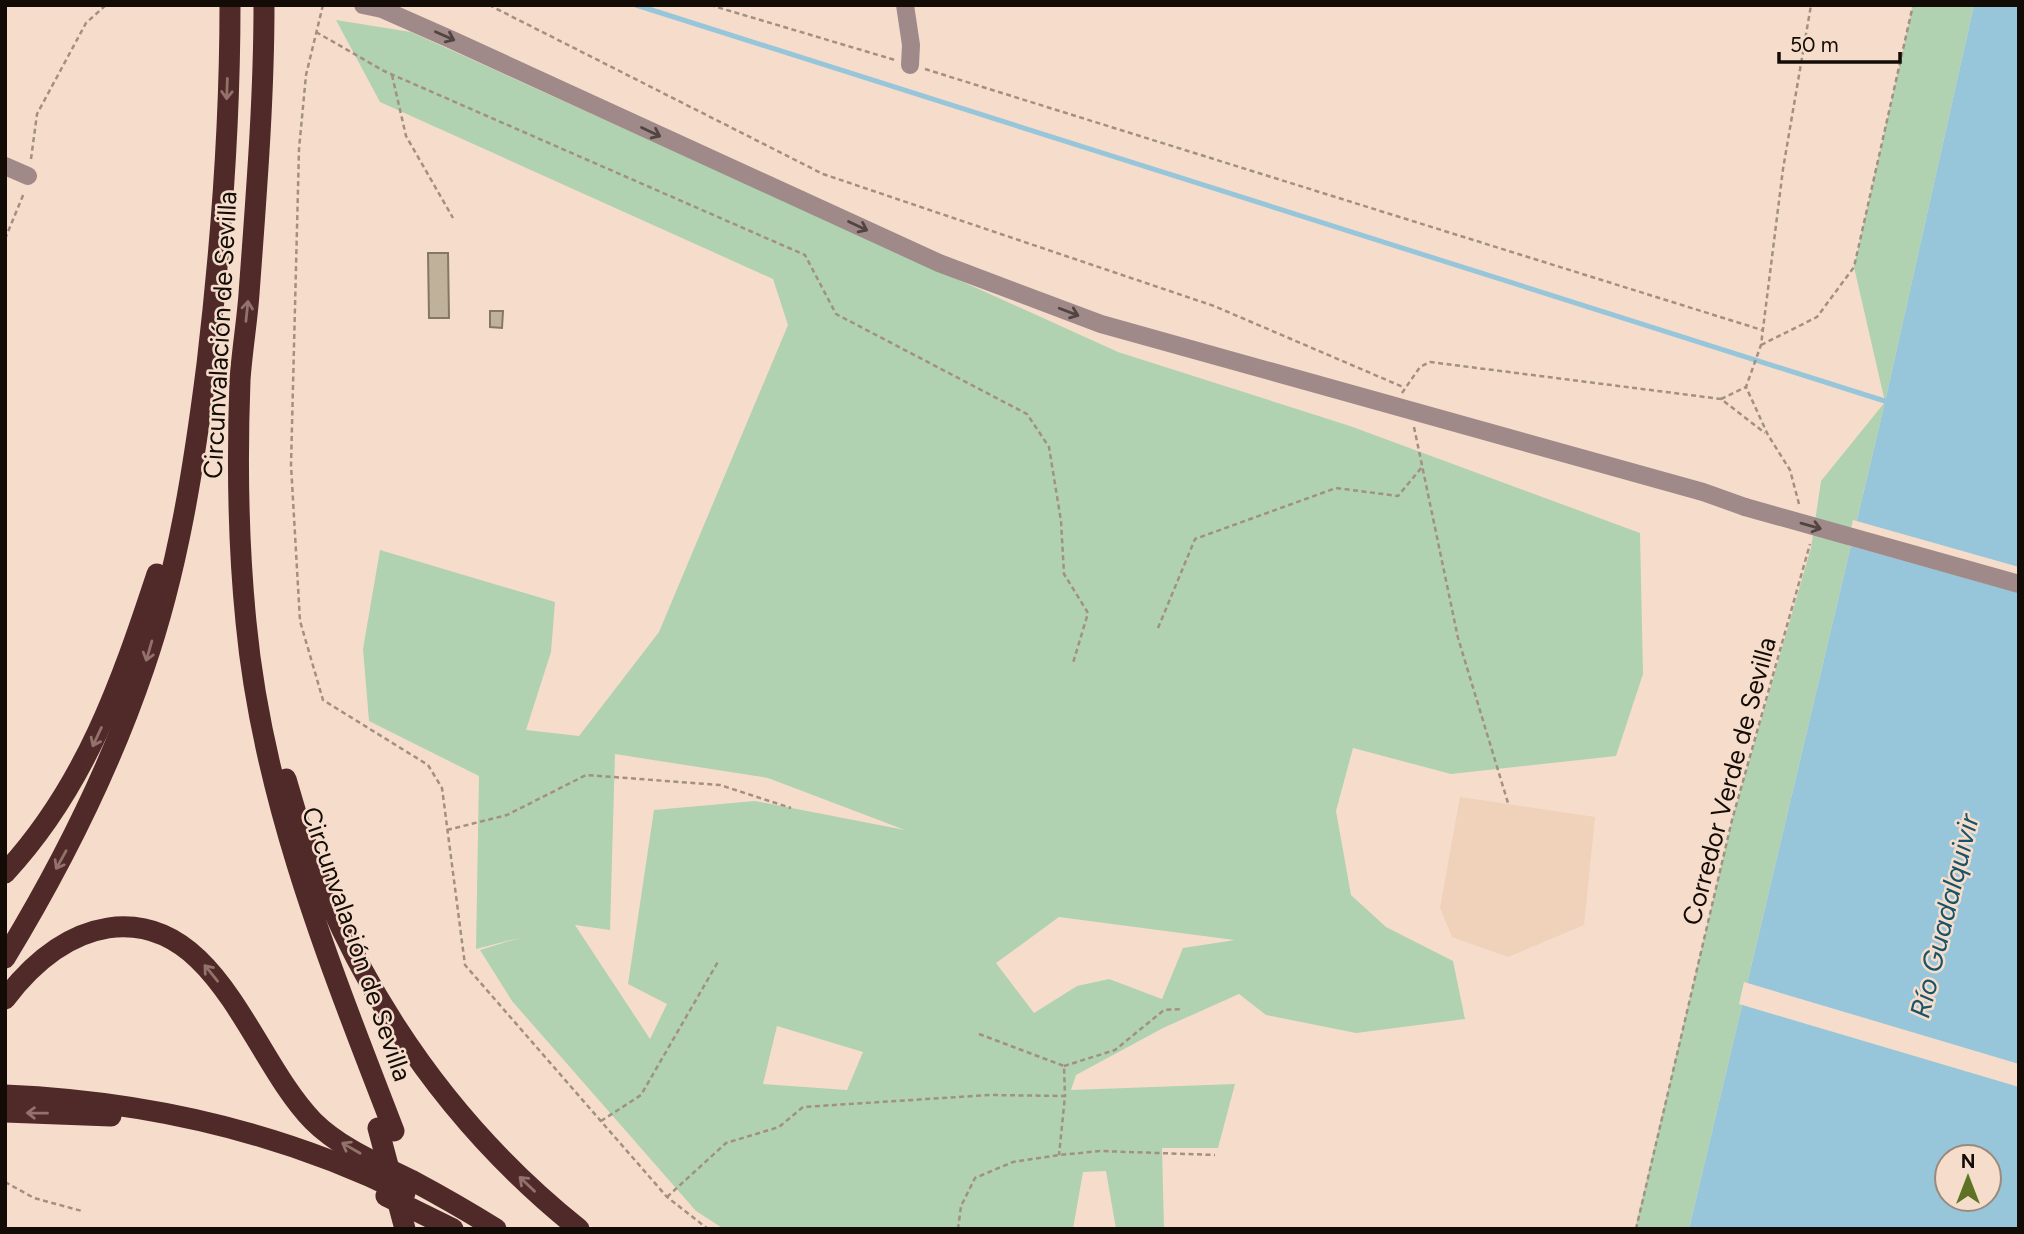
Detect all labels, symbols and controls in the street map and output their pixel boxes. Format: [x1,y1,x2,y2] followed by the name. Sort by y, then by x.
[1779,21,1900,65] scale bar
[434,30,455,43] one-way arrow
[1790,32,1839,57] text: 50 m
[221,77,234,100] one-way arrow
[641,126,662,139] one-way arrow
[196,190,244,480] street label: Circunvalación de Sevilla
[847,220,869,233] one-way arrow
[241,300,254,323] one-way arrow
[1057,307,1079,320] one-way arrow
[1799,520,1821,533] one-way arrow
[1675,633,1783,929] street label: Corredor Verde de Sevilla
[142,640,155,662] one-way arrow
[90,726,103,748] one-way arrow
[295,803,419,1085] street label: Circunvalación de Sevilla
[1902,809,1986,1022] water label: Río Guadalquivir
[54,850,68,870] one-way arrow
[203,964,219,982] one-way arrow
[26,1106,49,1120] one-way arrow
[341,1141,361,1155] one-way arrow
[1933,1143,2003,1213] north arrow
[1961,1150,1975,1173] text: N
[519,1176,536,1193] one-way arrow

